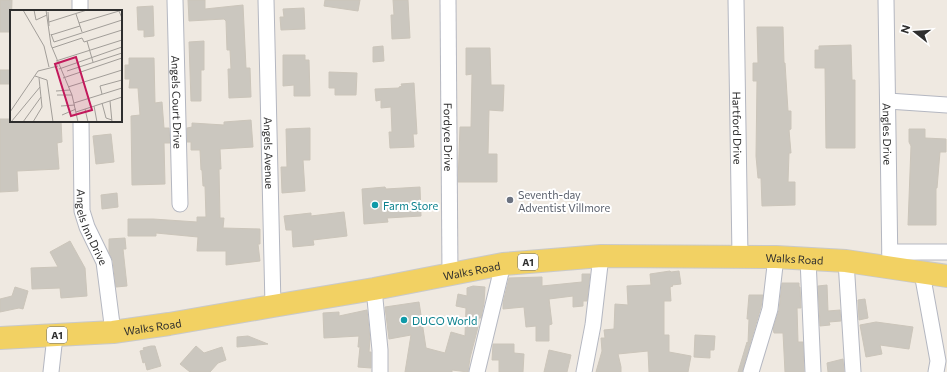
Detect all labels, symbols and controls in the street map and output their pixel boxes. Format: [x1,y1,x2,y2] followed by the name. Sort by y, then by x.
[10,10,122,122] inset map
[895,12,935,52] north arrow
[898,23,912,35] text: N
[170,55,185,149] street label: Angels Court Drive
[731,91,745,165] street label: Hartford Drive
[442,103,456,172] street label: Fordyce Drive
[881,103,895,165] street label: Angles Drive
[262,117,277,189] street label: Angels Avenue
[518,188,611,214] place label: Seventh-day Adventist Villmore
[75,189,111,267] street label: Angels Inn Drive
[505,195,515,205] marker: Seventh-day Adventist Villmore
[383,199,438,212] place label: Farm Store
[370,200,380,210] marker: Farm Store
[766,250,824,266] street label: Walks Road
[518,254,538,270] road number: A1
[442,258,501,282] street label: Walks Road
[412,314,477,327] place label: DUCO World
[399,315,409,325] marker: DUCO World
[123,316,182,337] street label: Walks Road
[47,327,67,343] road number: A1

